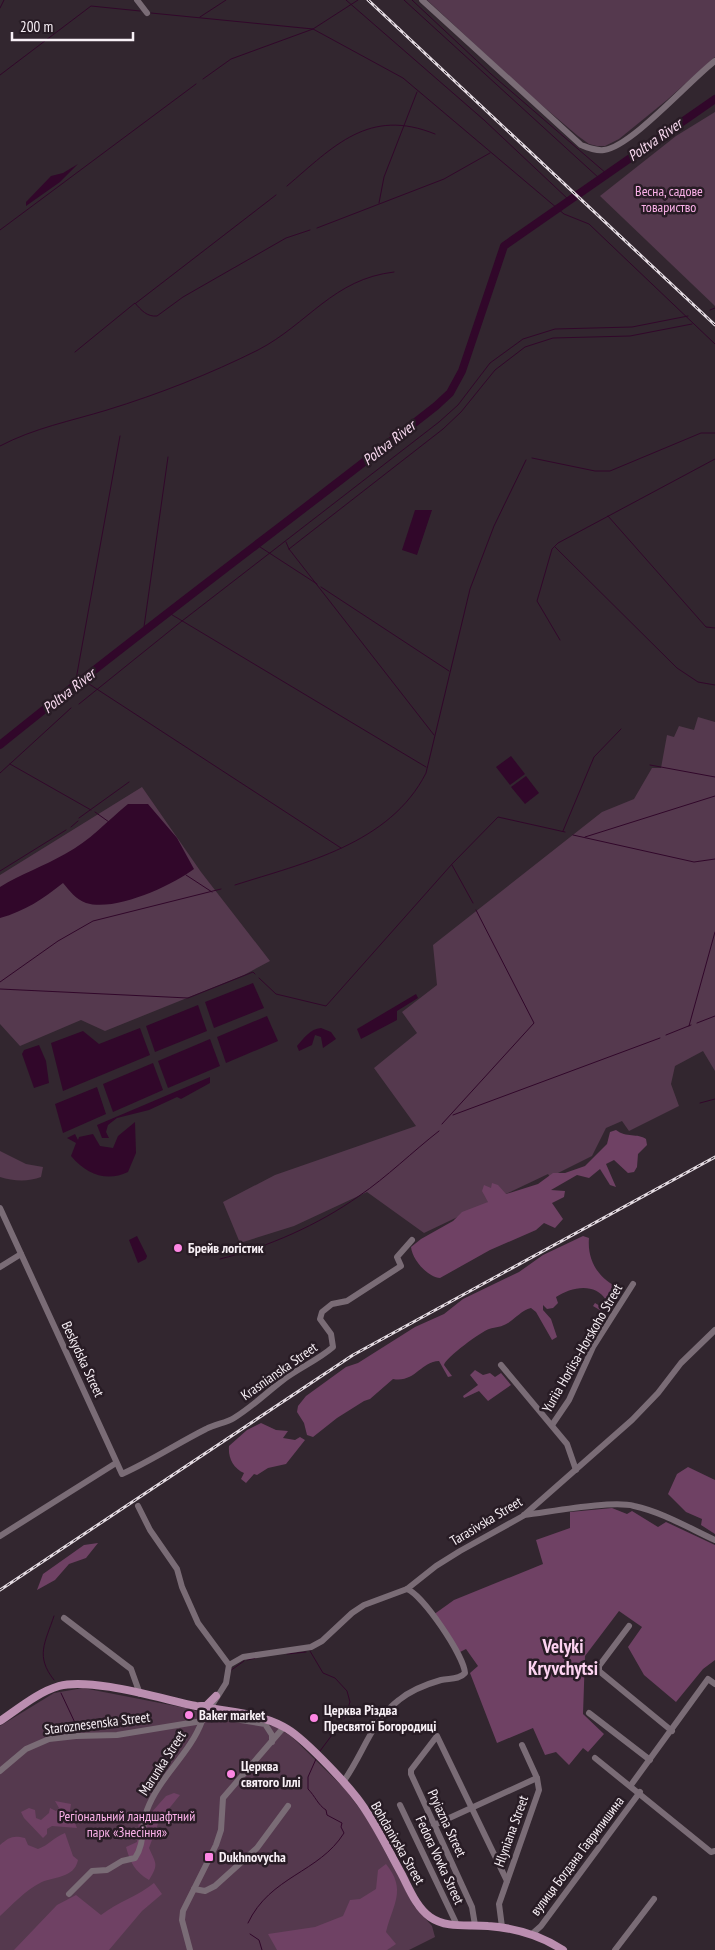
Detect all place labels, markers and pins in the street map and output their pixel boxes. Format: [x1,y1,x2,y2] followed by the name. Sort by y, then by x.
[188,1239,264,1257] place label: Брейв логістик
[172,1242,184,1254] marker: Брейв логістик
[324,1701,436,1735] place label: Церква Різдва Пресвятої Богородиці
[199,1706,265,1724] place label: Baker market
[183,1709,195,1721] marker: Baker market
[308,1712,320,1724] marker: Церква Різдва Пресвятої Богородиці
[241,1757,301,1791] place label: Церква святого Іллі
[225,1768,237,1780] marker: Церква святого Іллі
[219,1848,286,1866] place label: Dukhnovycha
[203,1851,215,1863] marker: Dukhnovycha

